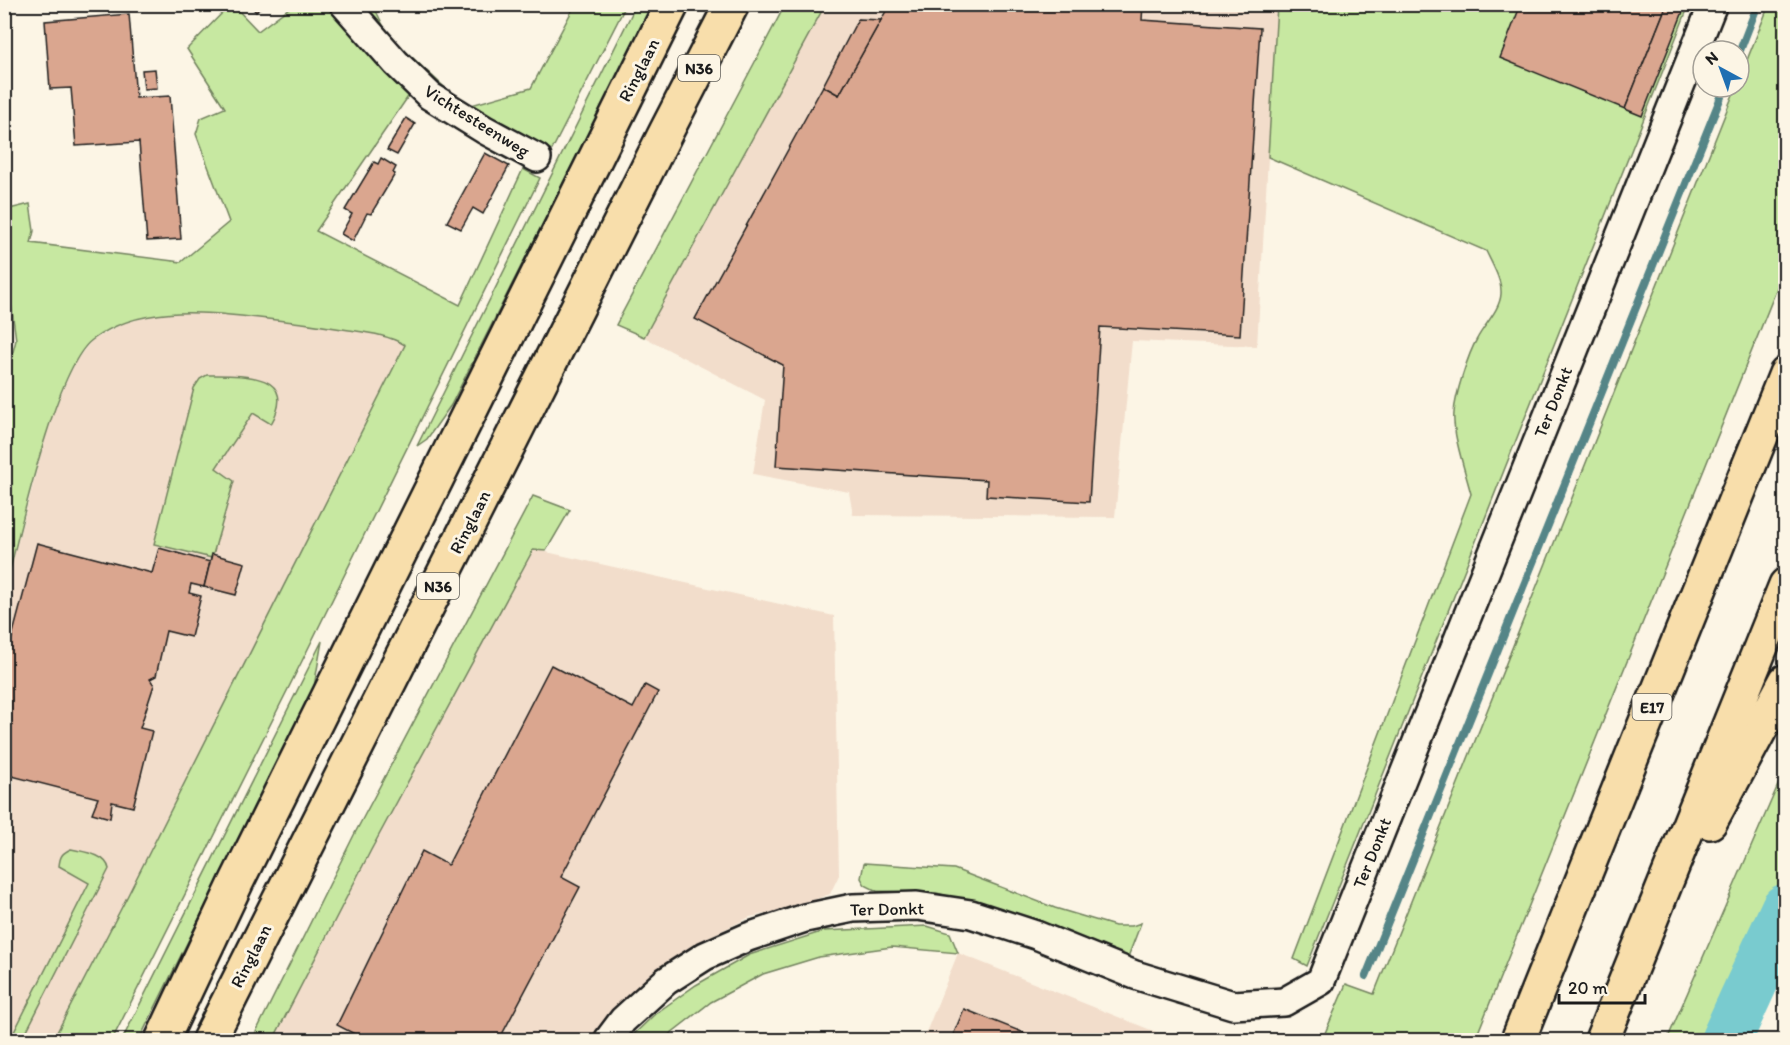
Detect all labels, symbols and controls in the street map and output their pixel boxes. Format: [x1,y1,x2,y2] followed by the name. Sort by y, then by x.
[614,35,664,105] street label: Ringlaan
[1691,39,1751,99] north arrow
[1701,47,1722,69] text: N
[678,55,720,81] road number: N36
[420,80,535,163] street label: Vichtesteenweg
[1529,363,1577,441] street label: Ter Donkt
[445,487,495,557] street label: Ringlaan
[417,573,459,599] road number: N36
[1632,694,1672,720] road number: E17
[1348,814,1396,892] street label: Ter Donkt
[850,897,925,921] street label: Ter Donkt
[226,921,276,991] street label: Ringlaan
[1559,967,1644,1005] scale bar
[1568,977,1608,999] text: 20 m

